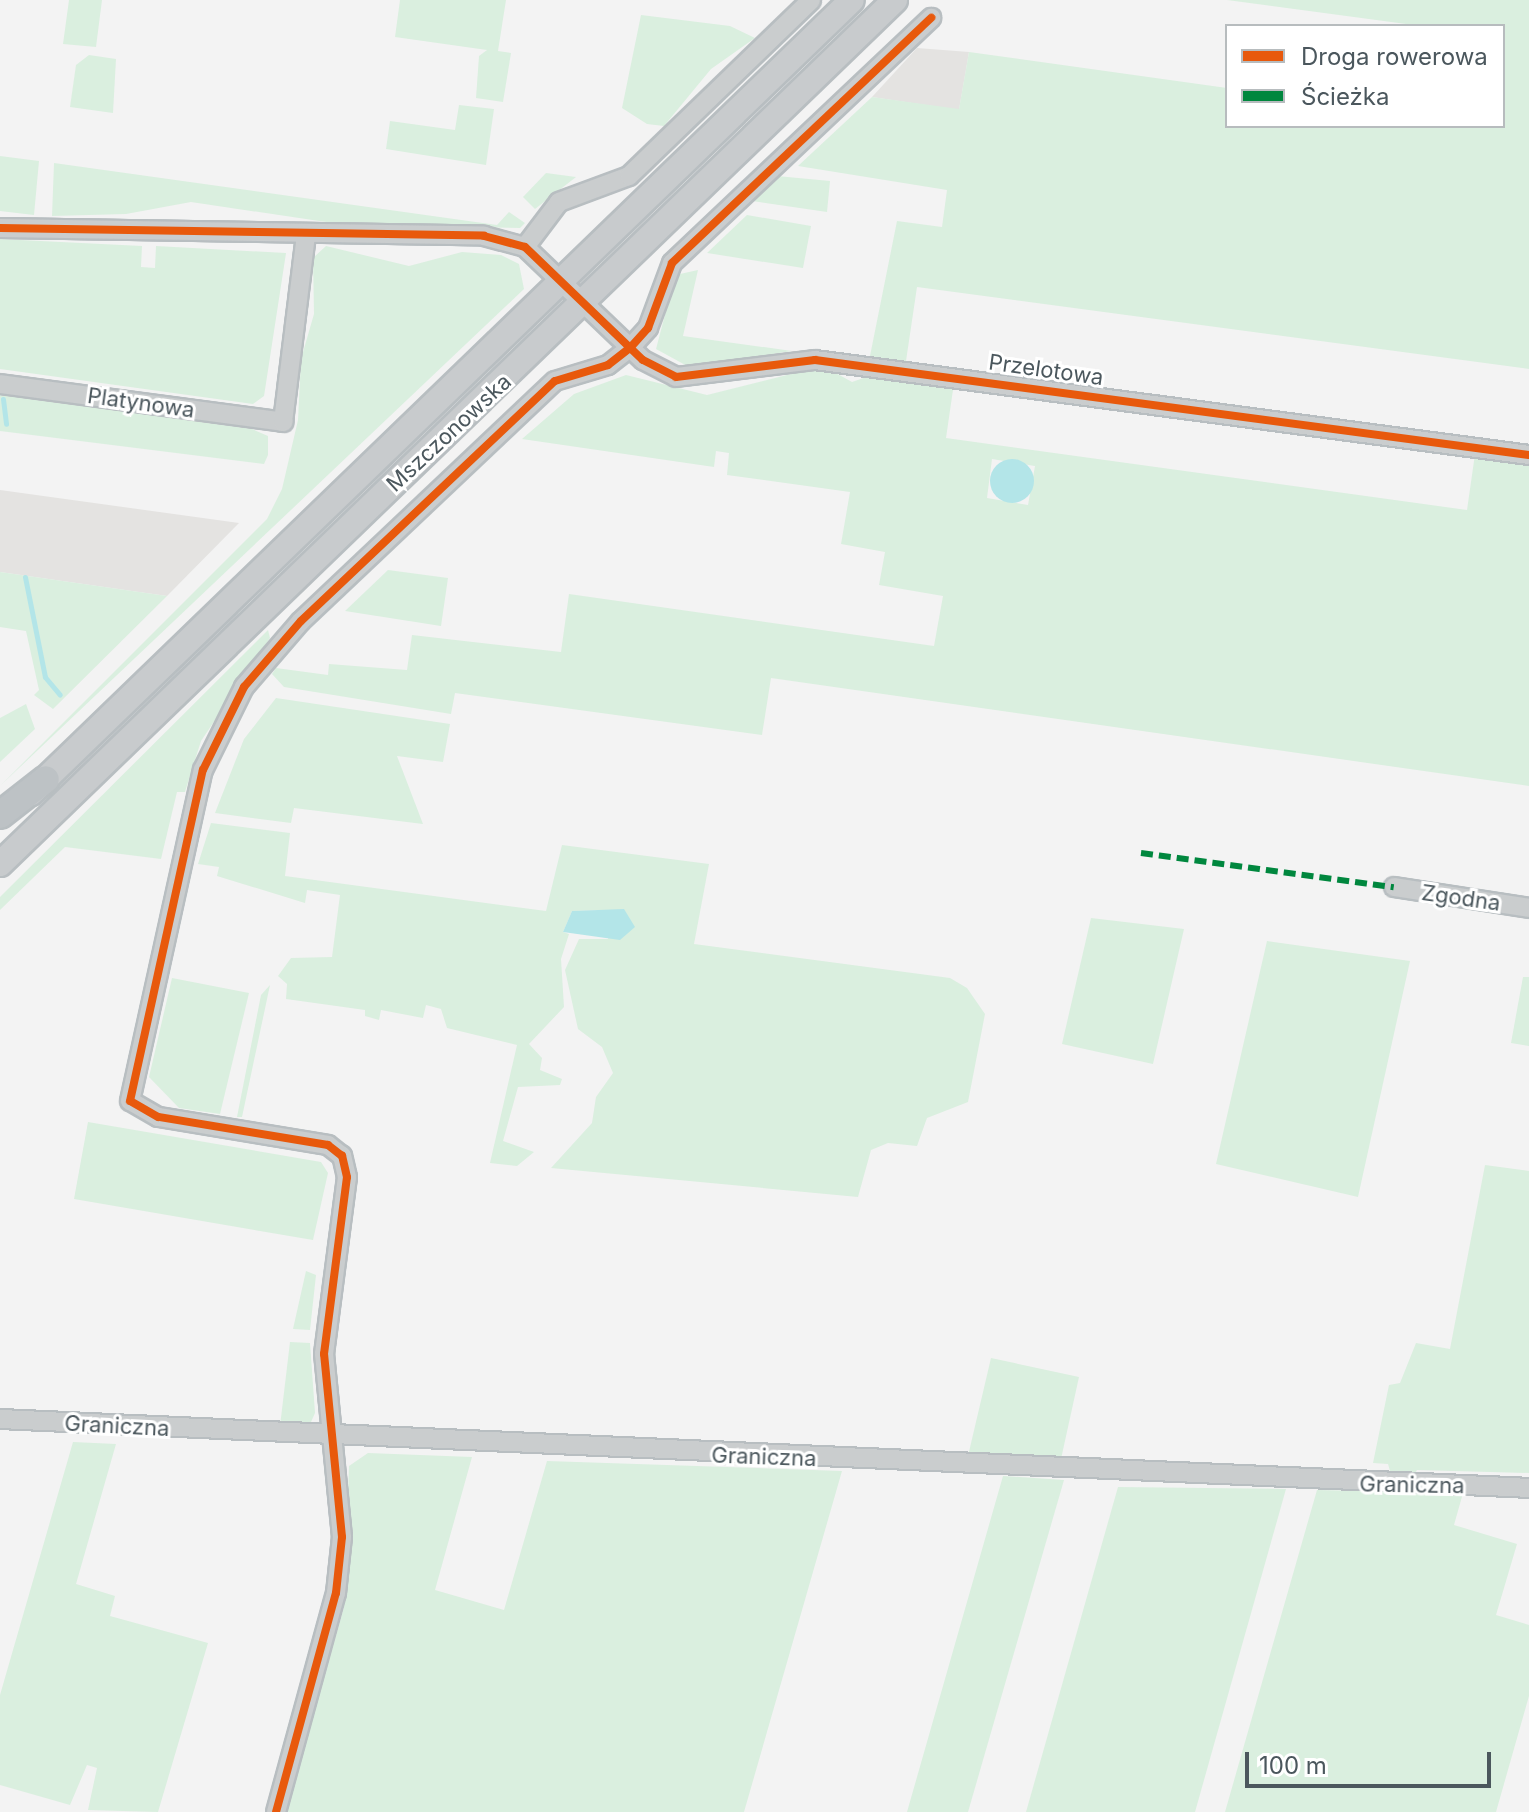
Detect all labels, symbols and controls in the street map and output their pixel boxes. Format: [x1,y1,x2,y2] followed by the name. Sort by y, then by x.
[1225,24,1505,128] legend
[1301,42,1488,71] text: Droga rowerowa
[1301,82,1389,111] text: Ścieżka
[987,349,1105,391] street label: Przelotowa
[381,369,517,497] street label: Mszczonowska
[86,382,196,424] street label: Platynowa
[1420,879,1502,917] street label: Zgodna
[64,1410,170,1442] street label: Graniczna
[711,1442,817,1472] street label: Graniczna
[1359,1471,1465,1499] street label: Graniczna
[1249,1736,1495,1786] scale bar
[1259,1751,1327,1780] text: 100 m

